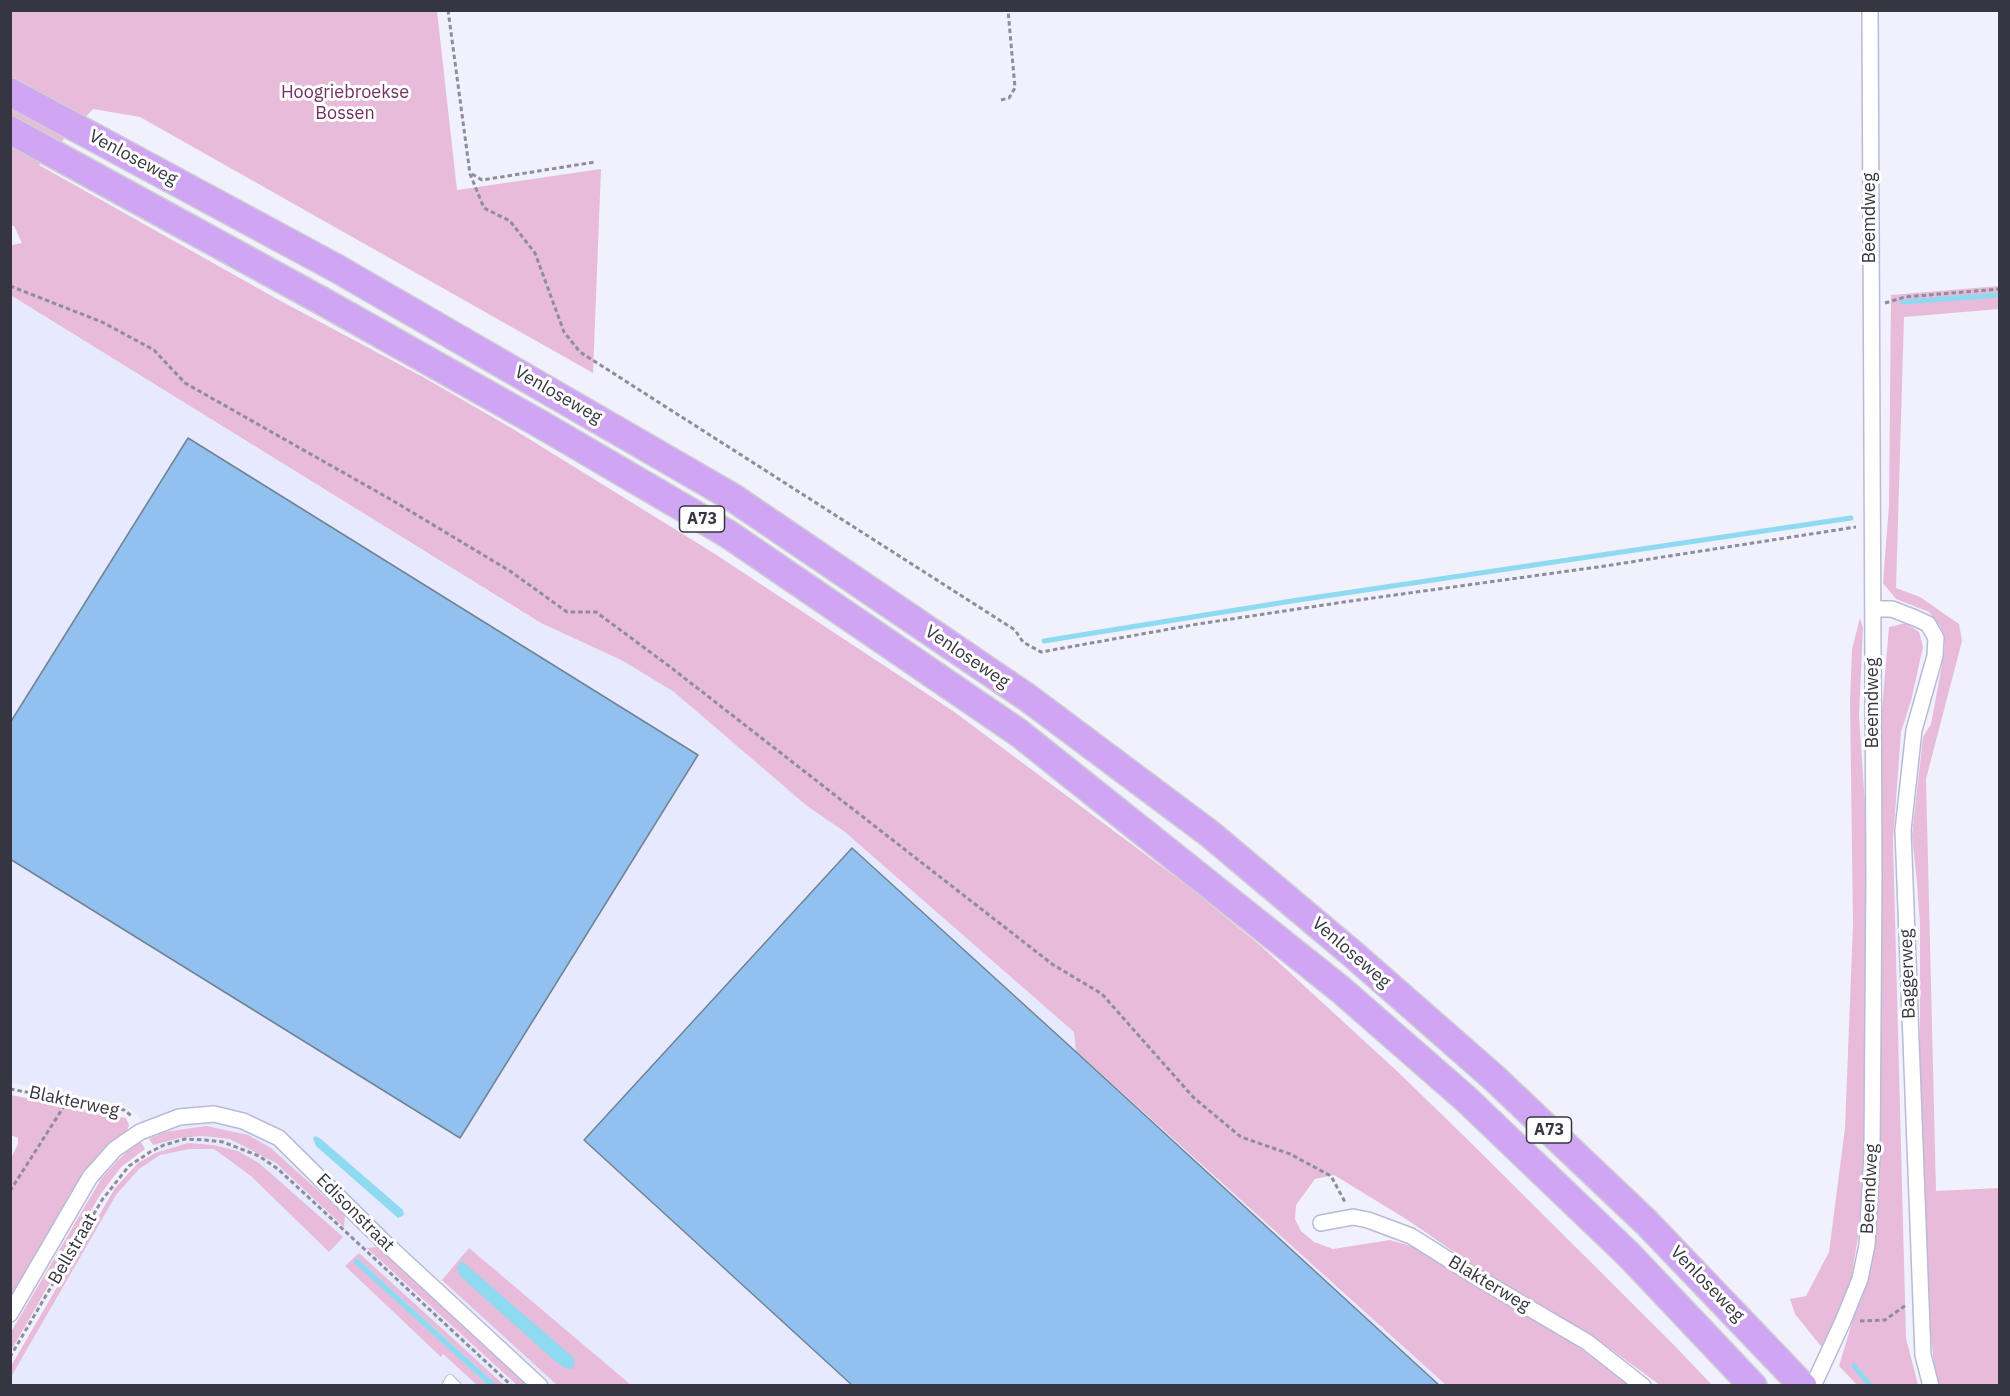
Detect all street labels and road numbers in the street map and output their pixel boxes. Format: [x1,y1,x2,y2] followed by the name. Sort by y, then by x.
[85,126,181,190] street label: Venloseweg
[1859,173,1881,263] street label: Beemdweg
[511,361,605,429] street label: Venloseweg
[680,506,724,532] road number: A73
[921,621,1013,693] street label: Venloseweg
[1862,658,1884,748] street label: Beemdweg
[1307,913,1395,993] street label: Venloseweg
[1896,929,1920,1019] street label: Baggerweg
[27,1082,121,1122] street label: Blakterweg
[1526,1117,1572,1143] road number: A73
[1857,1143,1883,1235] street label: Beemdweg
[312,1170,398,1256] street label: Edisonstraat
[44,1210,102,1288] street label: Bellstraat
[1665,1242,1749,1326] street label: Venloseweg
[1444,1251,1534,1317] street label: Blakterweg

